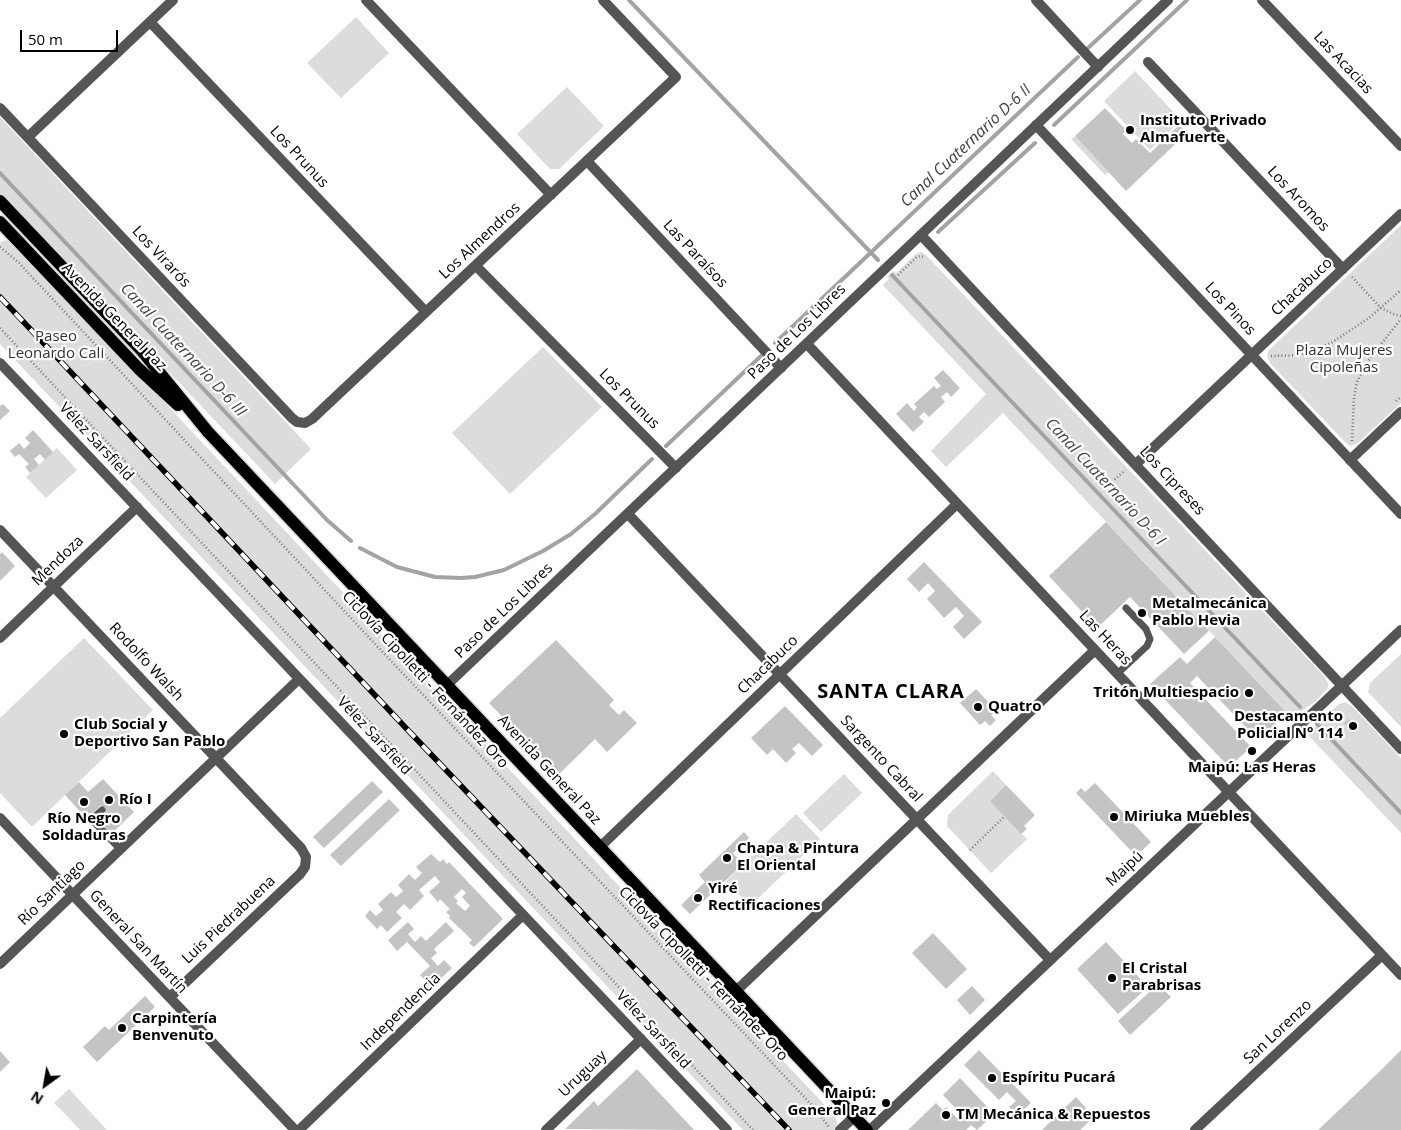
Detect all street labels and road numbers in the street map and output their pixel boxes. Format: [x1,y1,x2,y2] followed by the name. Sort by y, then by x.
[1310,28,1376,98] street label: Las Acacias
[266,122,332,192] street label: Los Prunus
[1263,163,1333,235] street label: Los Aromos
[436,199,524,283] street label: Los Almendros
[659,216,731,292] street label: Las Paraísos
[128,223,194,291] street label: Los Virarós
[1268,254,1336,320] street label: Chacabuco
[58,259,170,375] street label: Avenida General Paz
[1201,279,1259,339] street label: Los Pinos
[744,281,850,383] street label: Paso de Los Libres
[595,365,663,433] street label: Los Prunus
[55,399,137,485] street label: Vélez Sarsfield
[1136,443,1208,519] street label: Los Cipreses
[28,532,88,590] street label: Mendoza
[451,560,557,662] street label: Paso de Los Libres
[338,588,512,772] street label: Ciclovía Cipolletti - Fernández Oro
[1075,607,1135,669] street label: Las Heras
[105,619,187,705] street label: Rodolfo Walsh
[734,632,802,698] street label: Chacabuco
[333,693,415,779] street label: Vélez Sarsfield
[494,711,604,829] street label: Avenida General Paz
[836,712,926,806] street label: Sargento Cabral
[1103,847,1147,891] street label: Maipú
[15,857,89,929] street label: Río Santiago
[179,872,279,968] street label: Luis Piedrabuena
[615,883,791,1065] street label: Ciclovía Cipolletti - Fernández Oro
[85,886,191,998] street label: General San Martín
[357,969,445,1055] street label: Independencia
[612,987,694,1073] street label: Vélez Sarsfield
[1240,996,1316,1068] street label: San Lorenzo
[555,1047,611,1101] street label: Uruguay

